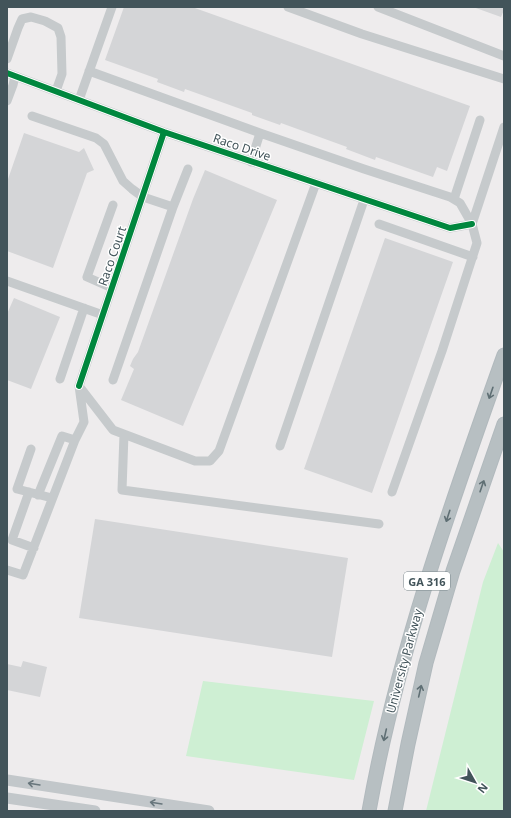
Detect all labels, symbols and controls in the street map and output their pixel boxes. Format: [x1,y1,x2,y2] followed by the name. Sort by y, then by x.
[211,129,273,165] street label: Raco Drive
[94,223,130,288] street label: Raco Court
[486,386,494,398] one-way arrow
[479,480,487,492] one-way arrow
[444,509,451,522] one-way arrow
[404,572,450,590] road number: GA 316
[382,606,426,715] street label: University Parkway
[416,684,424,697] one-way arrow
[381,728,388,741] one-way arrow
[455,762,495,802] north arrow
[28,780,41,788] one-way arrow
[475,780,492,797] text: N
[150,799,163,807] one-way arrow

